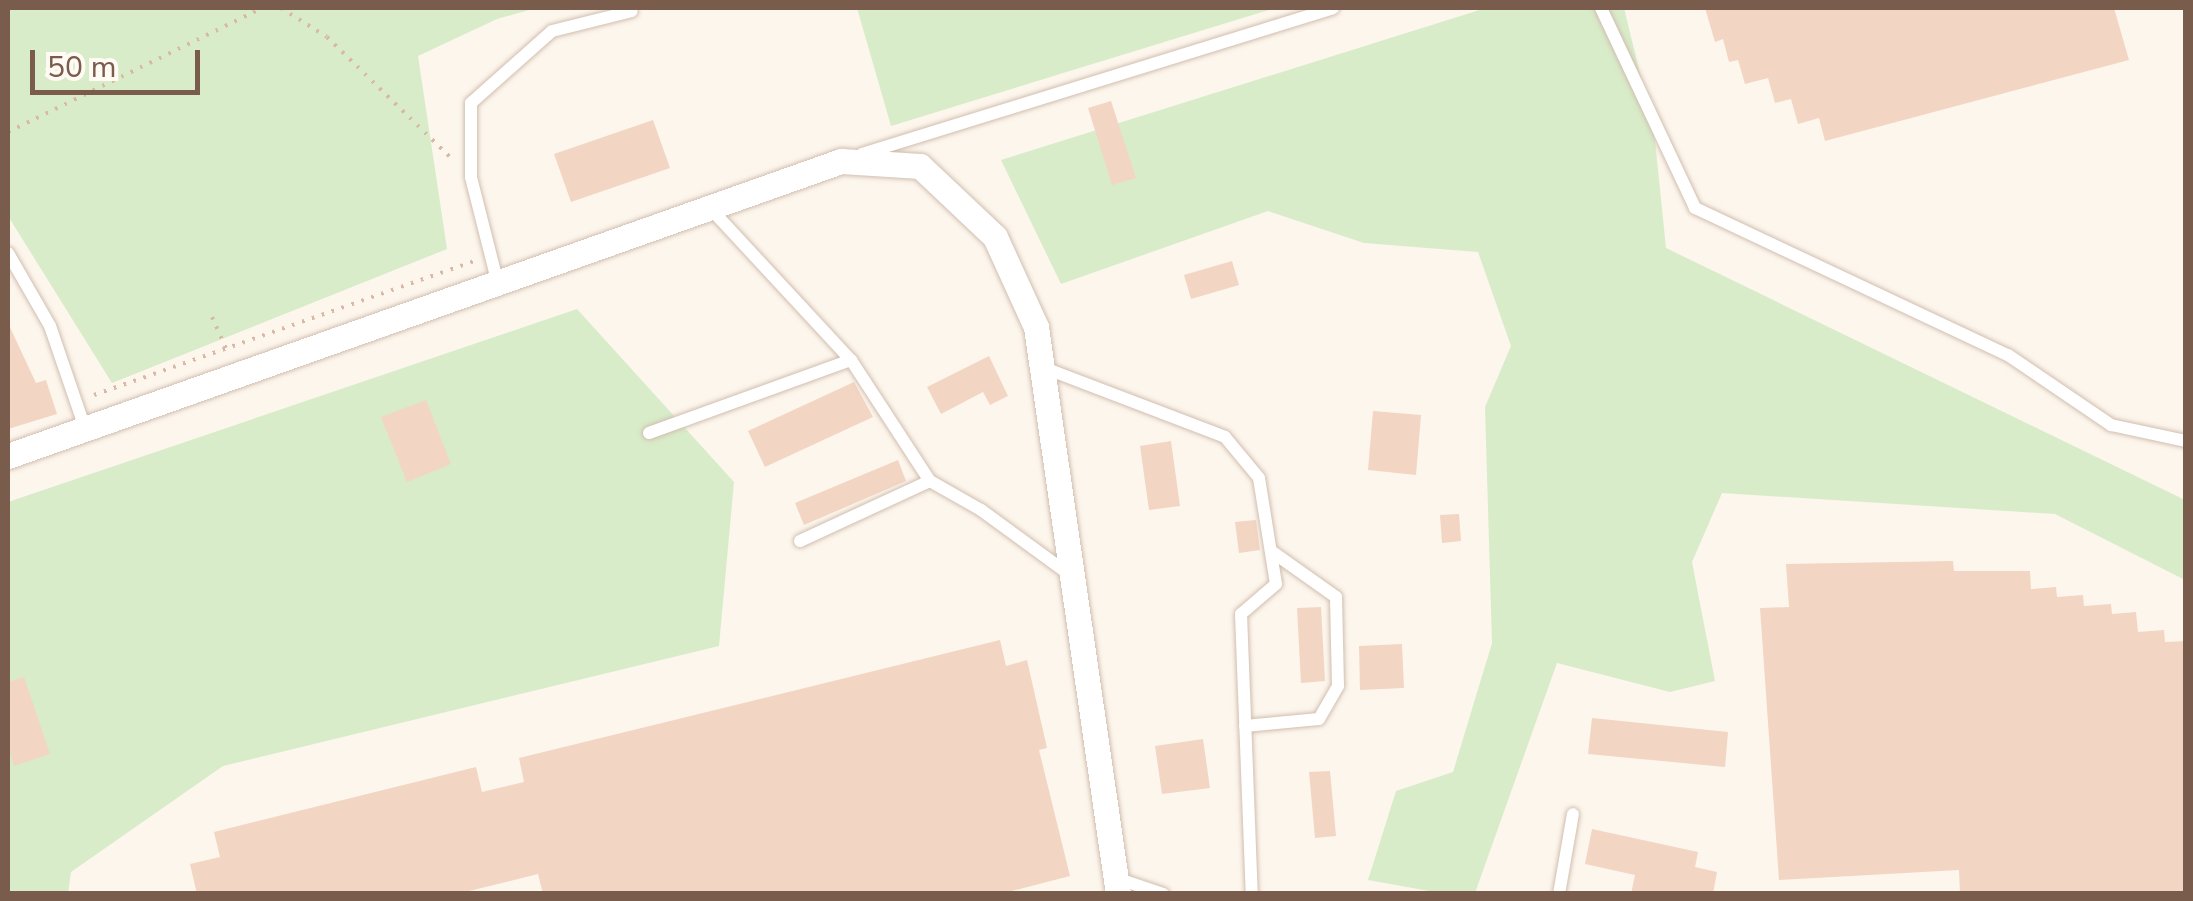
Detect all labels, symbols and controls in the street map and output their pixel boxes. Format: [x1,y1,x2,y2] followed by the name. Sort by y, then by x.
[35,30,205,92] scale bar
[47,47,116,88] text: 50 m

